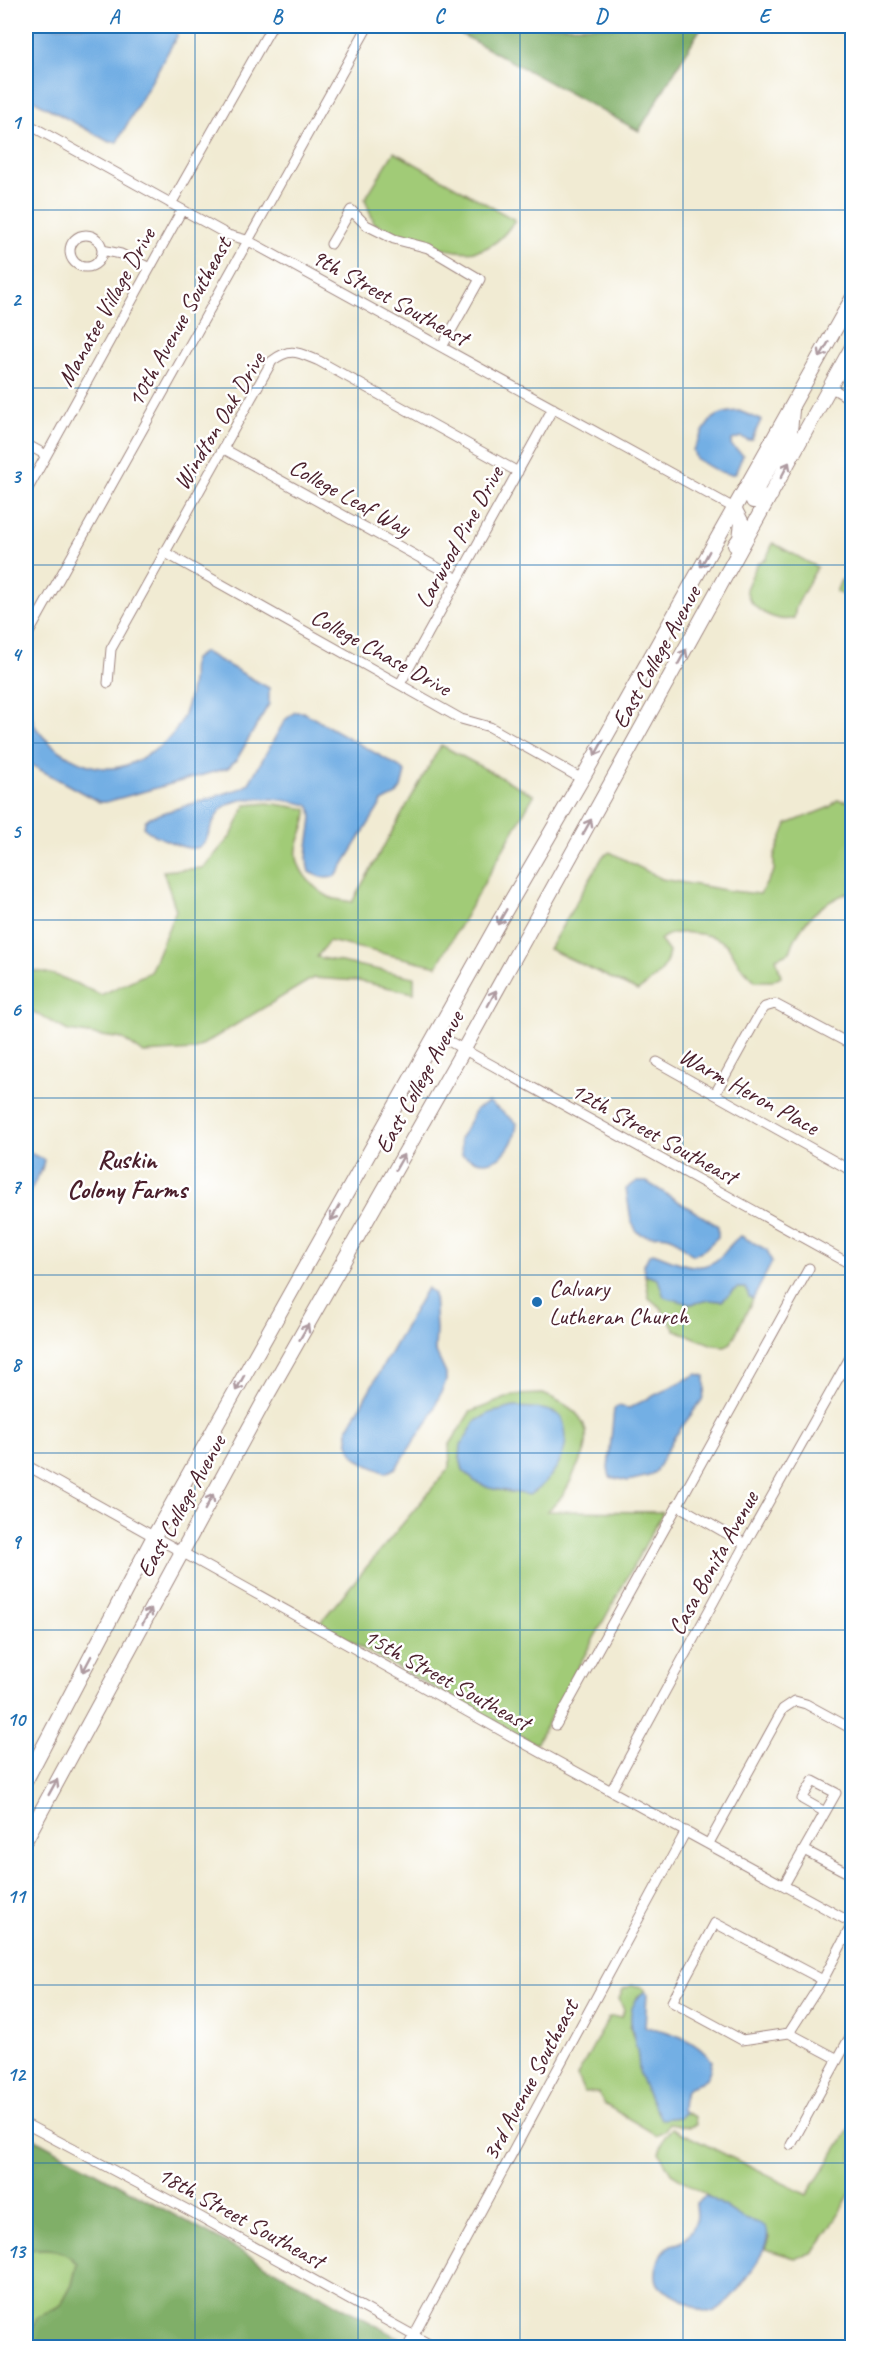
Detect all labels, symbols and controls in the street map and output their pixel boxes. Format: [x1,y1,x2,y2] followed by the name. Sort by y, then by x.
[109,4,121,29] text: A
[272,4,284,29] text: B
[434,4,446,29] text: C
[595,4,609,29] text: D
[759,4,773,29] text: E
[12,110,23,135] text: 1
[50,221,163,392] street label: Manatee Village Drive
[120,230,239,412] street label: 10th Avenue Southeast
[306,241,476,354] street label: 9th Street Southeast
[12,287,23,312] text: 2
[818,341,830,358] one-way arrow
[166,345,273,495] street label: Windton Oak Drive
[284,451,417,543] street label: College Leaf Way
[408,459,511,613] street label: Larwood Pine Drive
[779,462,791,479] one-way arrow
[12,464,23,489] text: 3
[699,550,710,568] one-way arrow
[605,579,709,733] street label: East College Avenue
[306,601,458,704] street label: College Chase Drive
[12,642,24,667] text: 4
[676,649,688,666] one-way arrow
[593,739,605,756] one-way arrow
[12,819,23,844] text: 5
[581,819,593,836] one-way arrow
[496,908,508,925] one-way arrow
[486,990,498,1007] one-way arrow
[11,997,22,1022] text: 6
[368,1004,472,1158] street label: East College Avenue
[674,1040,826,1143] street label: Warm Heron Place
[566,1075,745,1193] street label: 12th Street Southeast
[67,1143,190,1206] district label: Ruskin Colony Farms
[394,1154,406,1171] one-way arrow
[12,1174,23,1199] text: 7
[329,1204,341,1221] one-way arrow
[549,1273,689,1331] place label: Calvary Lutheran Church
[530,1295,544,1309] marker: Calvary Lutheran Church
[298,1324,310,1341] one-way arrow
[12,1352,24,1377] text: 8
[234,1374,246,1391] one-way arrow
[130,1428,234,1582] street label: East College Avenue
[661,1484,766,1640] street label: Casa Bonita Avenue
[203,1494,215,1511] one-way arrow
[12,1529,23,1554] text: 9
[142,1608,153,1626] one-way arrow
[359,1621,538,1739] street label: 15th Street Southeast
[80,1655,92,1673] one-way arrow
[7,1707,27,1732] text: 10
[48,1779,59,1797] one-way arrow
[7,1884,27,1909] text: 11
[475,1993,586,2166] street label: 3rd Avenue Southeast
[7,2062,27,2087] text: 12
[153,2159,332,2277] street label: 18th Street Southeast
[7,2239,27,2264] text: 13

